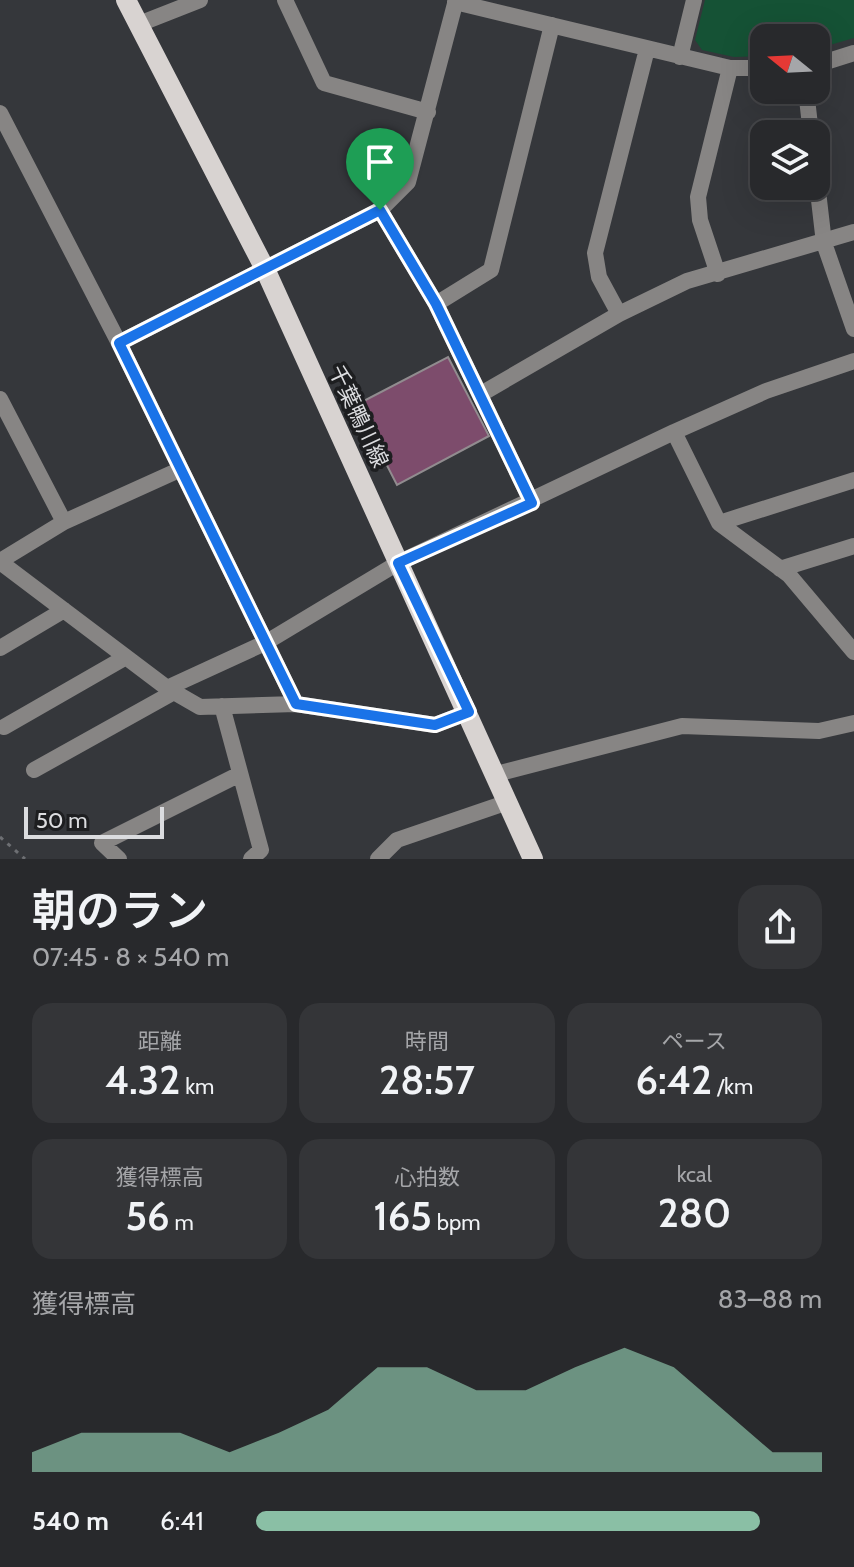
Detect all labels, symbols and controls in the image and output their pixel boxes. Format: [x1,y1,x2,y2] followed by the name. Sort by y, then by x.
[750,24,830,104] north arrow
[750,24,830,200] map controls
[750,120,830,200] button: layers
[346,128,414,210] pin
[358,140,402,184] icon: arrive
[323,361,394,472] street label: 千葉鴨川線
[24,803,164,839] scale bar
[36,807,88,834] text: 50 m
[32,884,208,937] text: 朝のラン
[738,885,822,969] button: share
[32,941,229,973] text: 07:45 · 8 × 540 m
[138,1028,182,1055] text: 距離
[405,1028,449,1055] text: 時間
[662,1028,727,1055] text: ペース
[105,1055,180,1104] text: 4.32
[379,1055,475,1104] text: 28:57
[635,1055,712,1104] text: 6:42
[180,1073,214,1100] text: km
[712,1073,753,1100] text: /km
[677,1161,712,1188] text: kcal
[116,1164,204,1191] text: 獲得標高
[394,1164,460,1191] text: 心拍数
[658,1188,731,1237] text: 280
[125,1191,170,1240] text: 56
[374,1191,432,1240] text: 165
[170,1209,194,1236] text: m
[432,1209,480,1236] text: bpm
[718,1283,822,1315] text: 83–88 m
[32,1288,136,1320] text: 獲得標高
[32,1505,109,1537] text: 540 m
[160,1505,204,1537] text: 6:41

